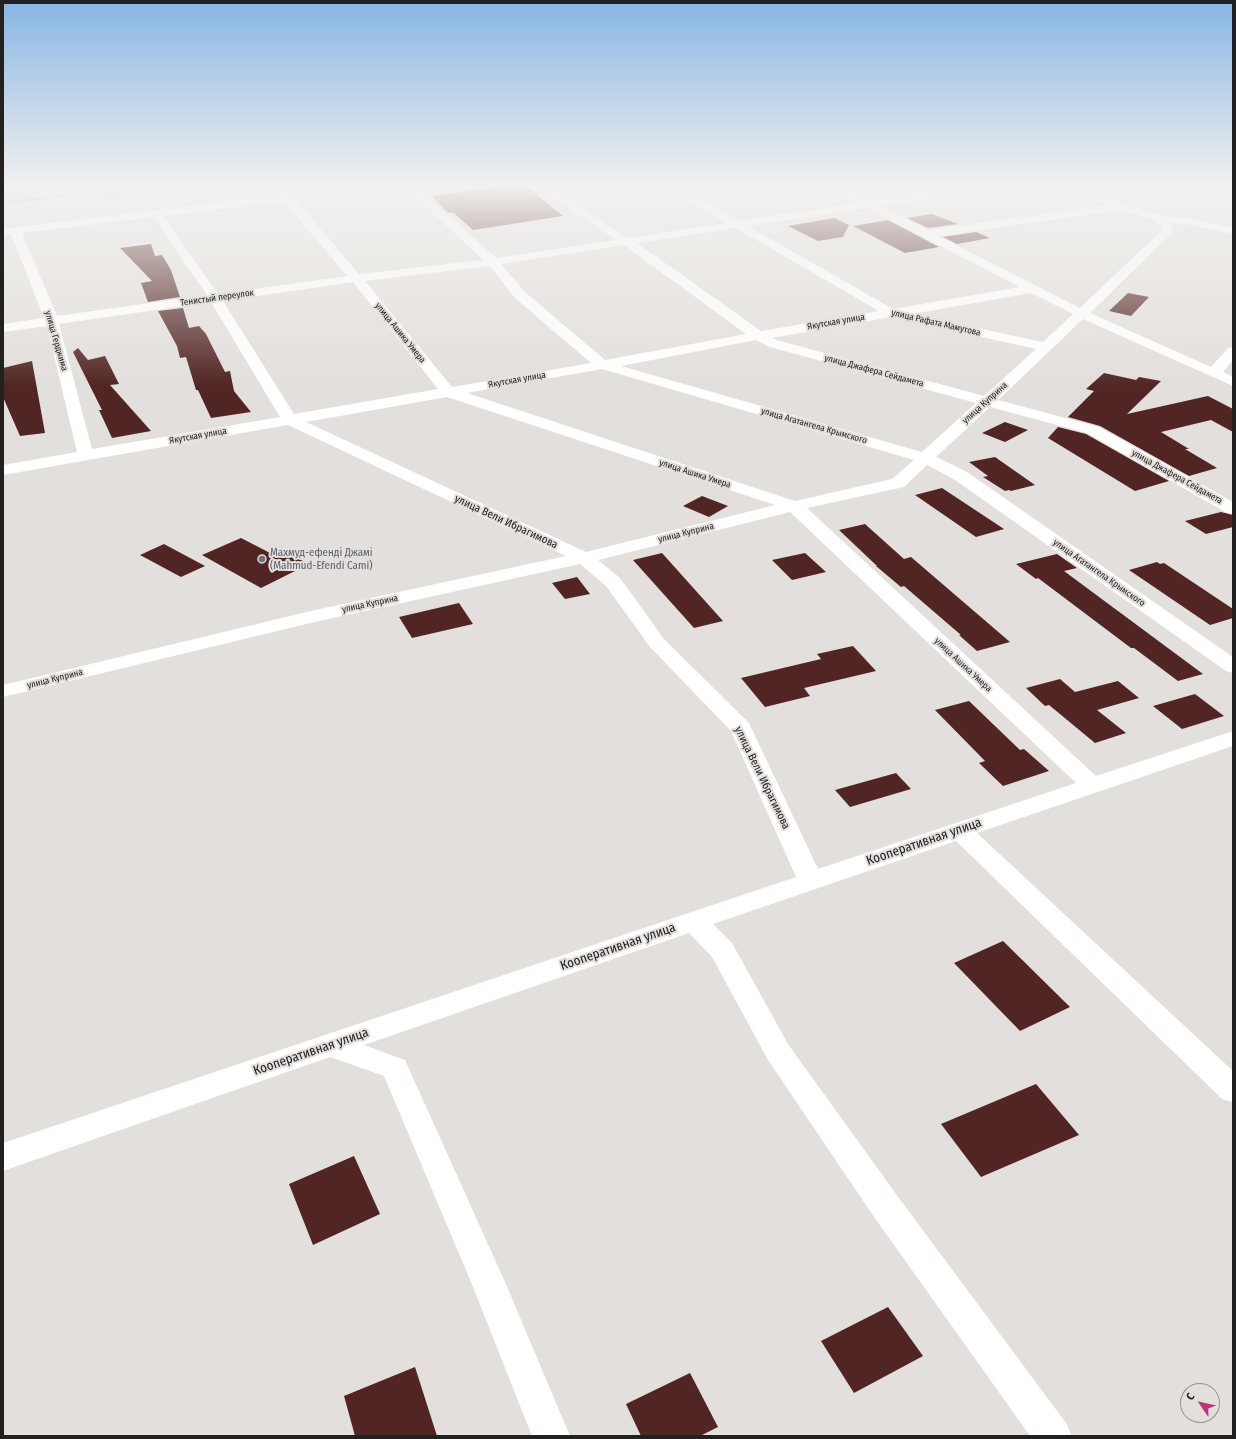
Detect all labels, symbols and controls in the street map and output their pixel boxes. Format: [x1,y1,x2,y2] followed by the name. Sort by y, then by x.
[180,287,254,309] street label: Тенистый переулок
[372,301,428,365] street label: улица Ашика Умера
[890,307,982,339] street label: улица Рафата Мамутова
[42,310,70,372] street label: улица Герджима
[806,312,866,332] street label: Якутская улица
[823,353,925,389] street label: улица Джафера Сейдамета
[487,370,547,390] street label: Якутская улица
[960,380,1010,426] street label: улица Куприна
[760,406,868,446] street label: улица Агатангела Крымского
[168,426,228,446] street label: Якутская улица
[1130,448,1224,506] street label: улица Джафера Сейдамета
[658,457,732,491] street label: улица Ашика Умера
[452,492,560,552] street label: улица Вели Ибрагимова
[657,521,715,545] street label: улица Куприна
[1051,537,1147,609] street label: улица Агатангела Крымского
[270,546,373,572] place label: Махмуд-ефенді Джамі (Mahmud-Efendi Cami)
[257,554,267,564] marker: Махмуд-ефенді Джамі (Mahmud-Efendi Cami)
[341,593,399,615] street label: улица Куприна
[932,636,994,694] street label: улица Ашика Умера
[26,667,84,691] street label: улица Куприна
[731,725,793,831] street label: улица Вели Ибрагимова
[864,815,984,869] street label: Кооперативная улица
[558,920,678,974] street label: Кооперативная улица
[251,1025,371,1079] street label: Кооперативная улица
[1180,1383,1220,1423] north arrow
[1183,1391,1197,1403] text: С

